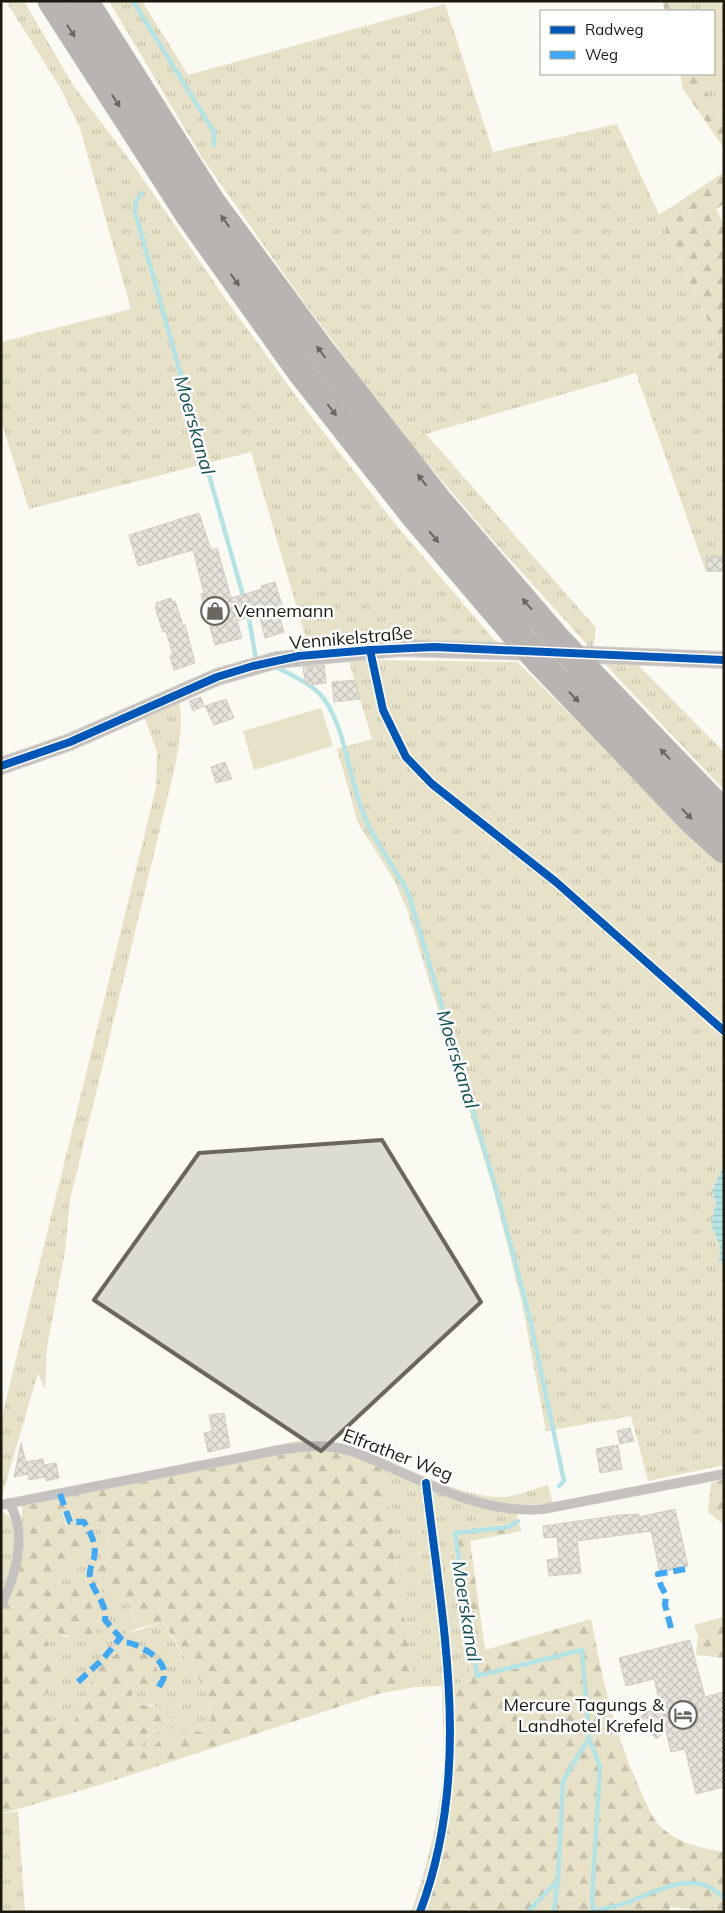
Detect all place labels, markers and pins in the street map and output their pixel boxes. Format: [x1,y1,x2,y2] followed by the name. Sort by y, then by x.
[200,596,230,626] shop icon: Vennemann
[234,599,334,622] place label: Vennemann
[503,1693,665,1737] place label: Mercure Tagungs & Landhotel Krefeld
[668,1700,698,1730] hotel icon: Mercure Tagungs & Landhotel Krefeld

